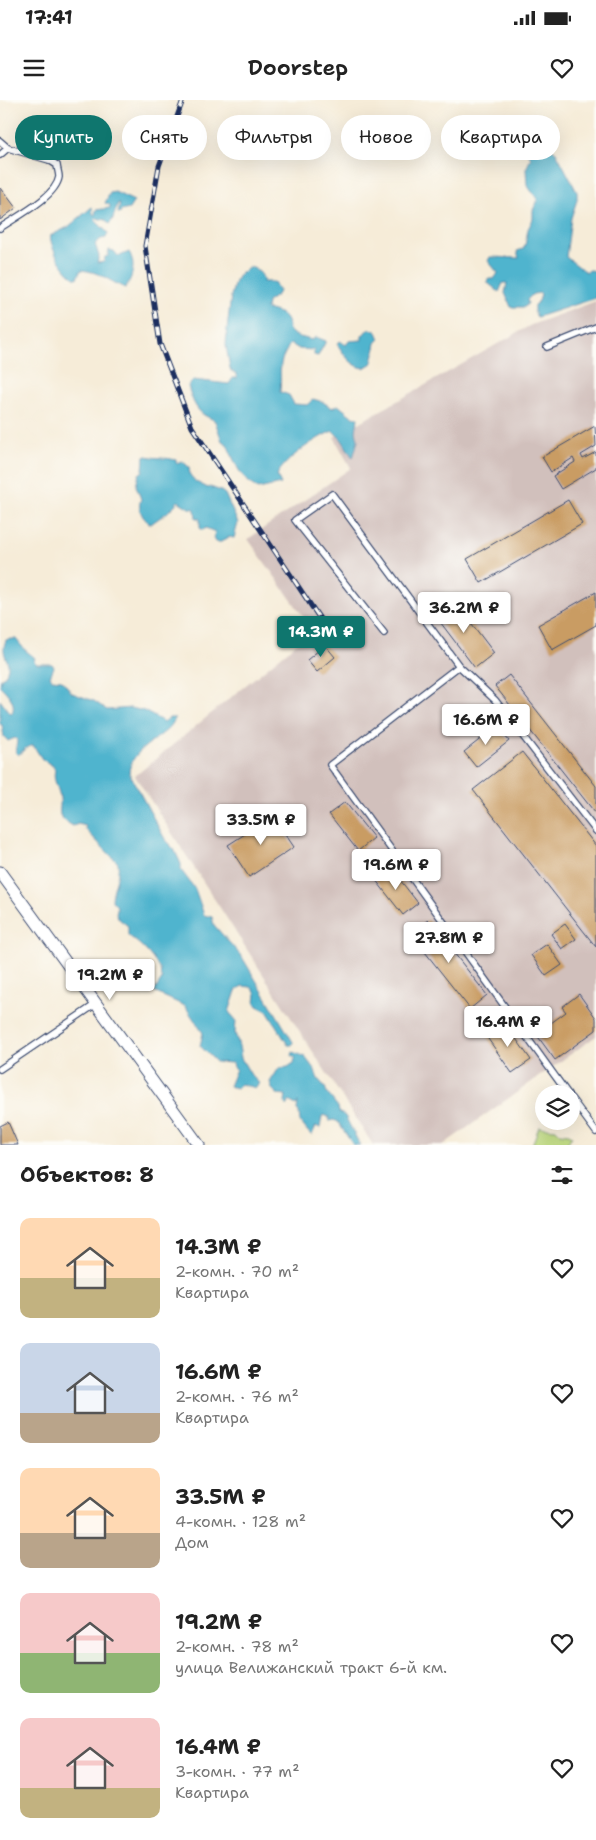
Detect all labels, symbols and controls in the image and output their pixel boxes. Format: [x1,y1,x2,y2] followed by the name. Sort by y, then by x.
[25,5,73,30] text: 17:41
[248,53,348,82] text: Doorstep
[20,54,48,82] icon: menu
[548,54,576,82] icon: heart
[15,115,112,160] chip: Купить
[122,115,207,160] chip: Снять
[217,115,331,160] chip: Фильтры
[341,115,431,160] chip: Новое
[441,115,560,160] chip: Квартира
[418,592,510,634] pin: 36.2M ₽
[429,597,499,618] text: 36.2M ₽
[275,616,367,658] pin: 14.3M ₽
[288,621,354,642] text: 14.3M ₽
[440,704,532,746] pin: 16.6M ₽
[453,709,519,730] text: 16.6M ₽
[215,804,307,846] pin: 33.5M ₽
[226,809,296,830] text: 33.5M ₽
[350,848,442,891] pin: 19.6M ₽
[363,854,429,875] text: 19.6M ₽
[403,922,495,964] pin: 27.8M ₽
[415,927,483,948] text: 27.8M ₽
[64,958,156,1001] pin: 19.2M ₽
[77,964,143,985] text: 19.2M ₽
[462,1006,554,1048] pin: 16.4M ₽
[475,1011,541,1032] text: 16.4M ₽
[535,1085,580,1130] map controls
[535,1085,580,1130] button: layers
[20,1161,154,1189] text: Объектов: 8
[548,1161,576,1189] icon: filters
[175,1233,262,1261] text: 14.3M ₽
[60,1238,120,1298] icon: home
[548,1254,576,1282] icon: heart
[175,1261,299,1282] text: 2-комн. · 70 m²
[175,1282,249,1303] text: Квартира
[175,1358,262,1386] text: 16.6M ₽
[60,1363,120,1423] icon: home
[548,1379,576,1407] icon: heart
[175,1386,299,1407] text: 2-комн. · 76 m²
[175,1407,249,1428] text: Квартира
[175,1483,266,1511] text: 33.5M ₽
[60,1488,120,1548] icon: home
[548,1504,576,1532] icon: heart
[175,1511,306,1532] text: 4-комн. · 128 m²
[175,1532,209,1553] text: Дом
[175,1608,263,1636] text: 19.2M ₽
[60,1613,120,1673] icon: home
[548,1629,576,1657] icon: heart
[175,1636,299,1657] text: 2-комн. · 78 m²
[175,1657,447,1678] text: улица Велижанский тракт 6-й км.
[175,1733,261,1761] text: 16.4M ₽
[60,1738,120,1798] icon: home
[548,1754,576,1782] icon: heart
[175,1761,300,1782] text: 3-комн. · 77 m²
[175,1782,249,1803] text: Квартира

